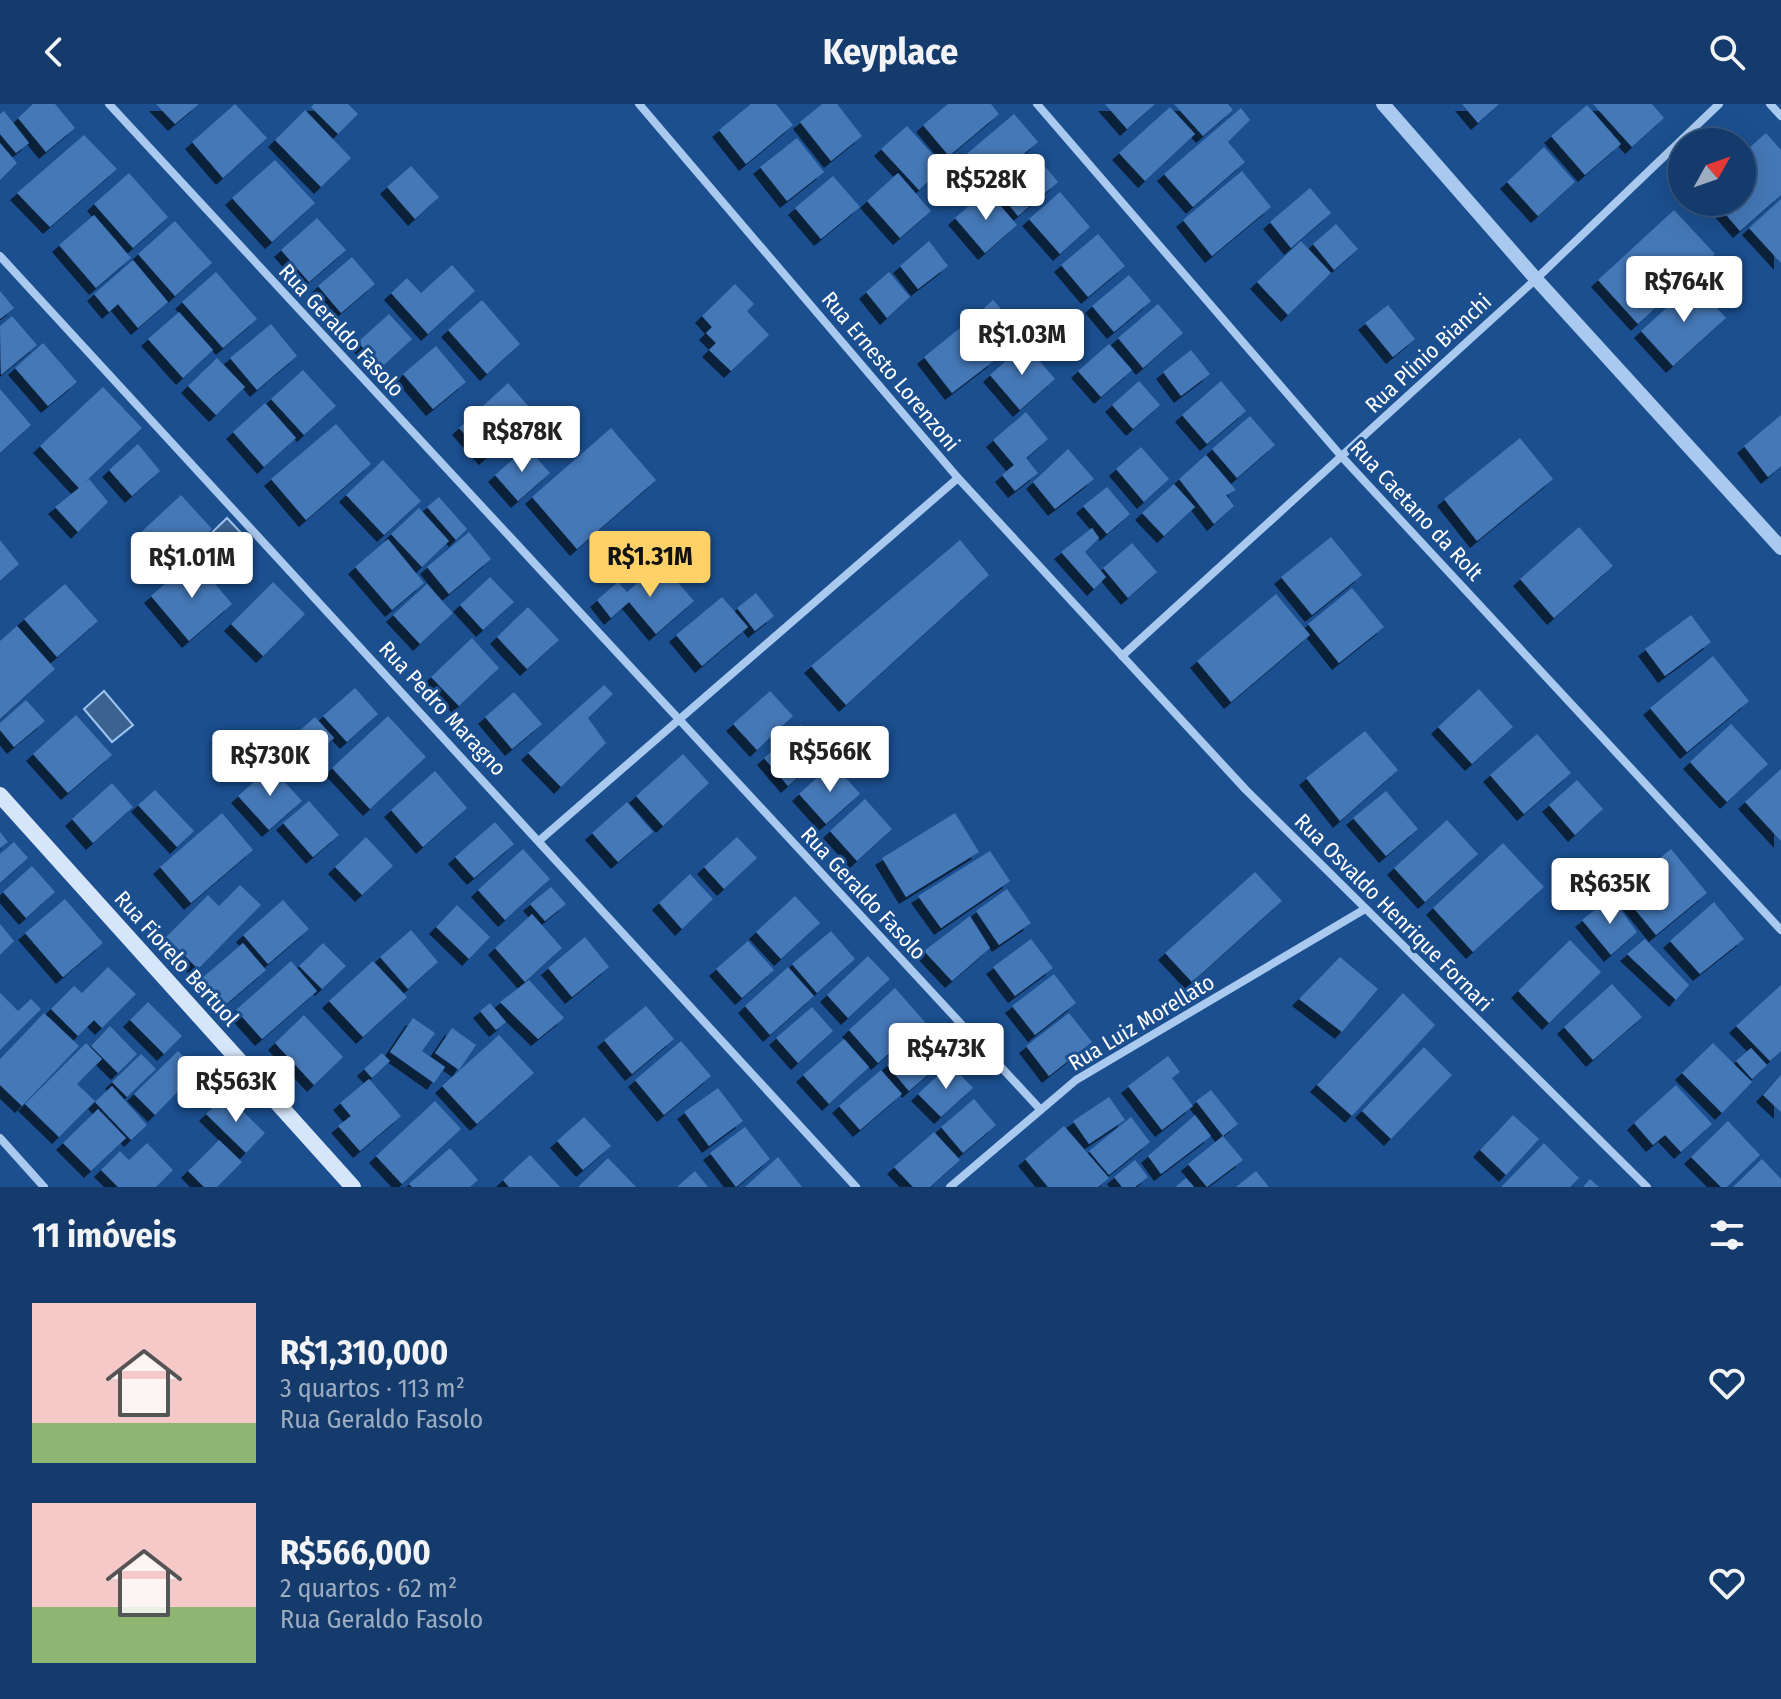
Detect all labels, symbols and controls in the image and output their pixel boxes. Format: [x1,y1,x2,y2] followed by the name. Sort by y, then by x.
[32,30,76,74] icon: back
[823,30,958,74] text: Keyplace
[1705,30,1749,74] icon: search
[1668,128,1756,216] north arrow
[1668,128,1756,216] map controls
[921,154,1051,222] pin: R$528K
[946,164,1026,195] text: R$528K
[1619,256,1749,324] pin: R$764K
[273,258,410,402] street label: Rua Geraldo Fasolo
[1644,266,1724,297] text: R$764K
[816,286,965,457] street label: Rua Ernesto Lorenzoni
[1360,288,1497,419] street label: Rua Plinio Bianchi
[948,309,1096,377] pin: R$1.03M
[978,319,1066,350] text: R$1.03M
[457,406,587,474] pin: R$878K
[482,416,562,447] text: R$878K
[1345,435,1489,587] street label: Rua Caetano da Rolt
[576,531,724,599] pin: R$1.31M
[118,532,266,600] pin: R$1.01M
[607,541,693,572] text: R$1.31M
[149,542,235,573] text: R$1.01M
[373,635,512,781] street label: Rua Pedro Maragno
[765,726,895,794] pin: R$566K
[205,730,335,798] pin: R$730K
[789,736,871,767] text: R$566K
[230,740,310,771] text: R$730K
[1289,808,1498,1017] street label: Rua Osvaldo Henrique Fornari
[795,821,932,965] street label: Rua Geraldo Fasolo
[1545,858,1675,926] pin: R$635K
[1570,868,1650,899] text: R$635K
[109,885,245,1032] street label: Rua Fiorelo Bertuol
[1063,968,1219,1077] street label: Rua Luiz Morellato
[881,1023,1011,1091] pin: R$473K
[907,1033,985,1064] text: R$473K
[171,1056,301,1124] pin: R$563K
[196,1066,276,1097] text: R$563K
[1705,1213,1749,1257] icon: filters
[32,1215,177,1256] text: 11 imóveis
[280,1332,448,1373] text: R$1,310,000
[96,1335,192,1431] icon: home
[1705,1361,1749,1405] icon: heart
[280,1373,465,1404] text: 3 quartos · 113 m²
[280,1404,483,1435] text: Rua Geraldo Fasolo
[280,1532,431,1573] text: R$566,000
[96,1535,192,1631] icon: home
[1705,1561,1749,1605] icon: heart
[280,1573,457,1604] text: 2 quartos · 62 m²
[280,1604,483,1635] text: Rua Geraldo Fasolo

